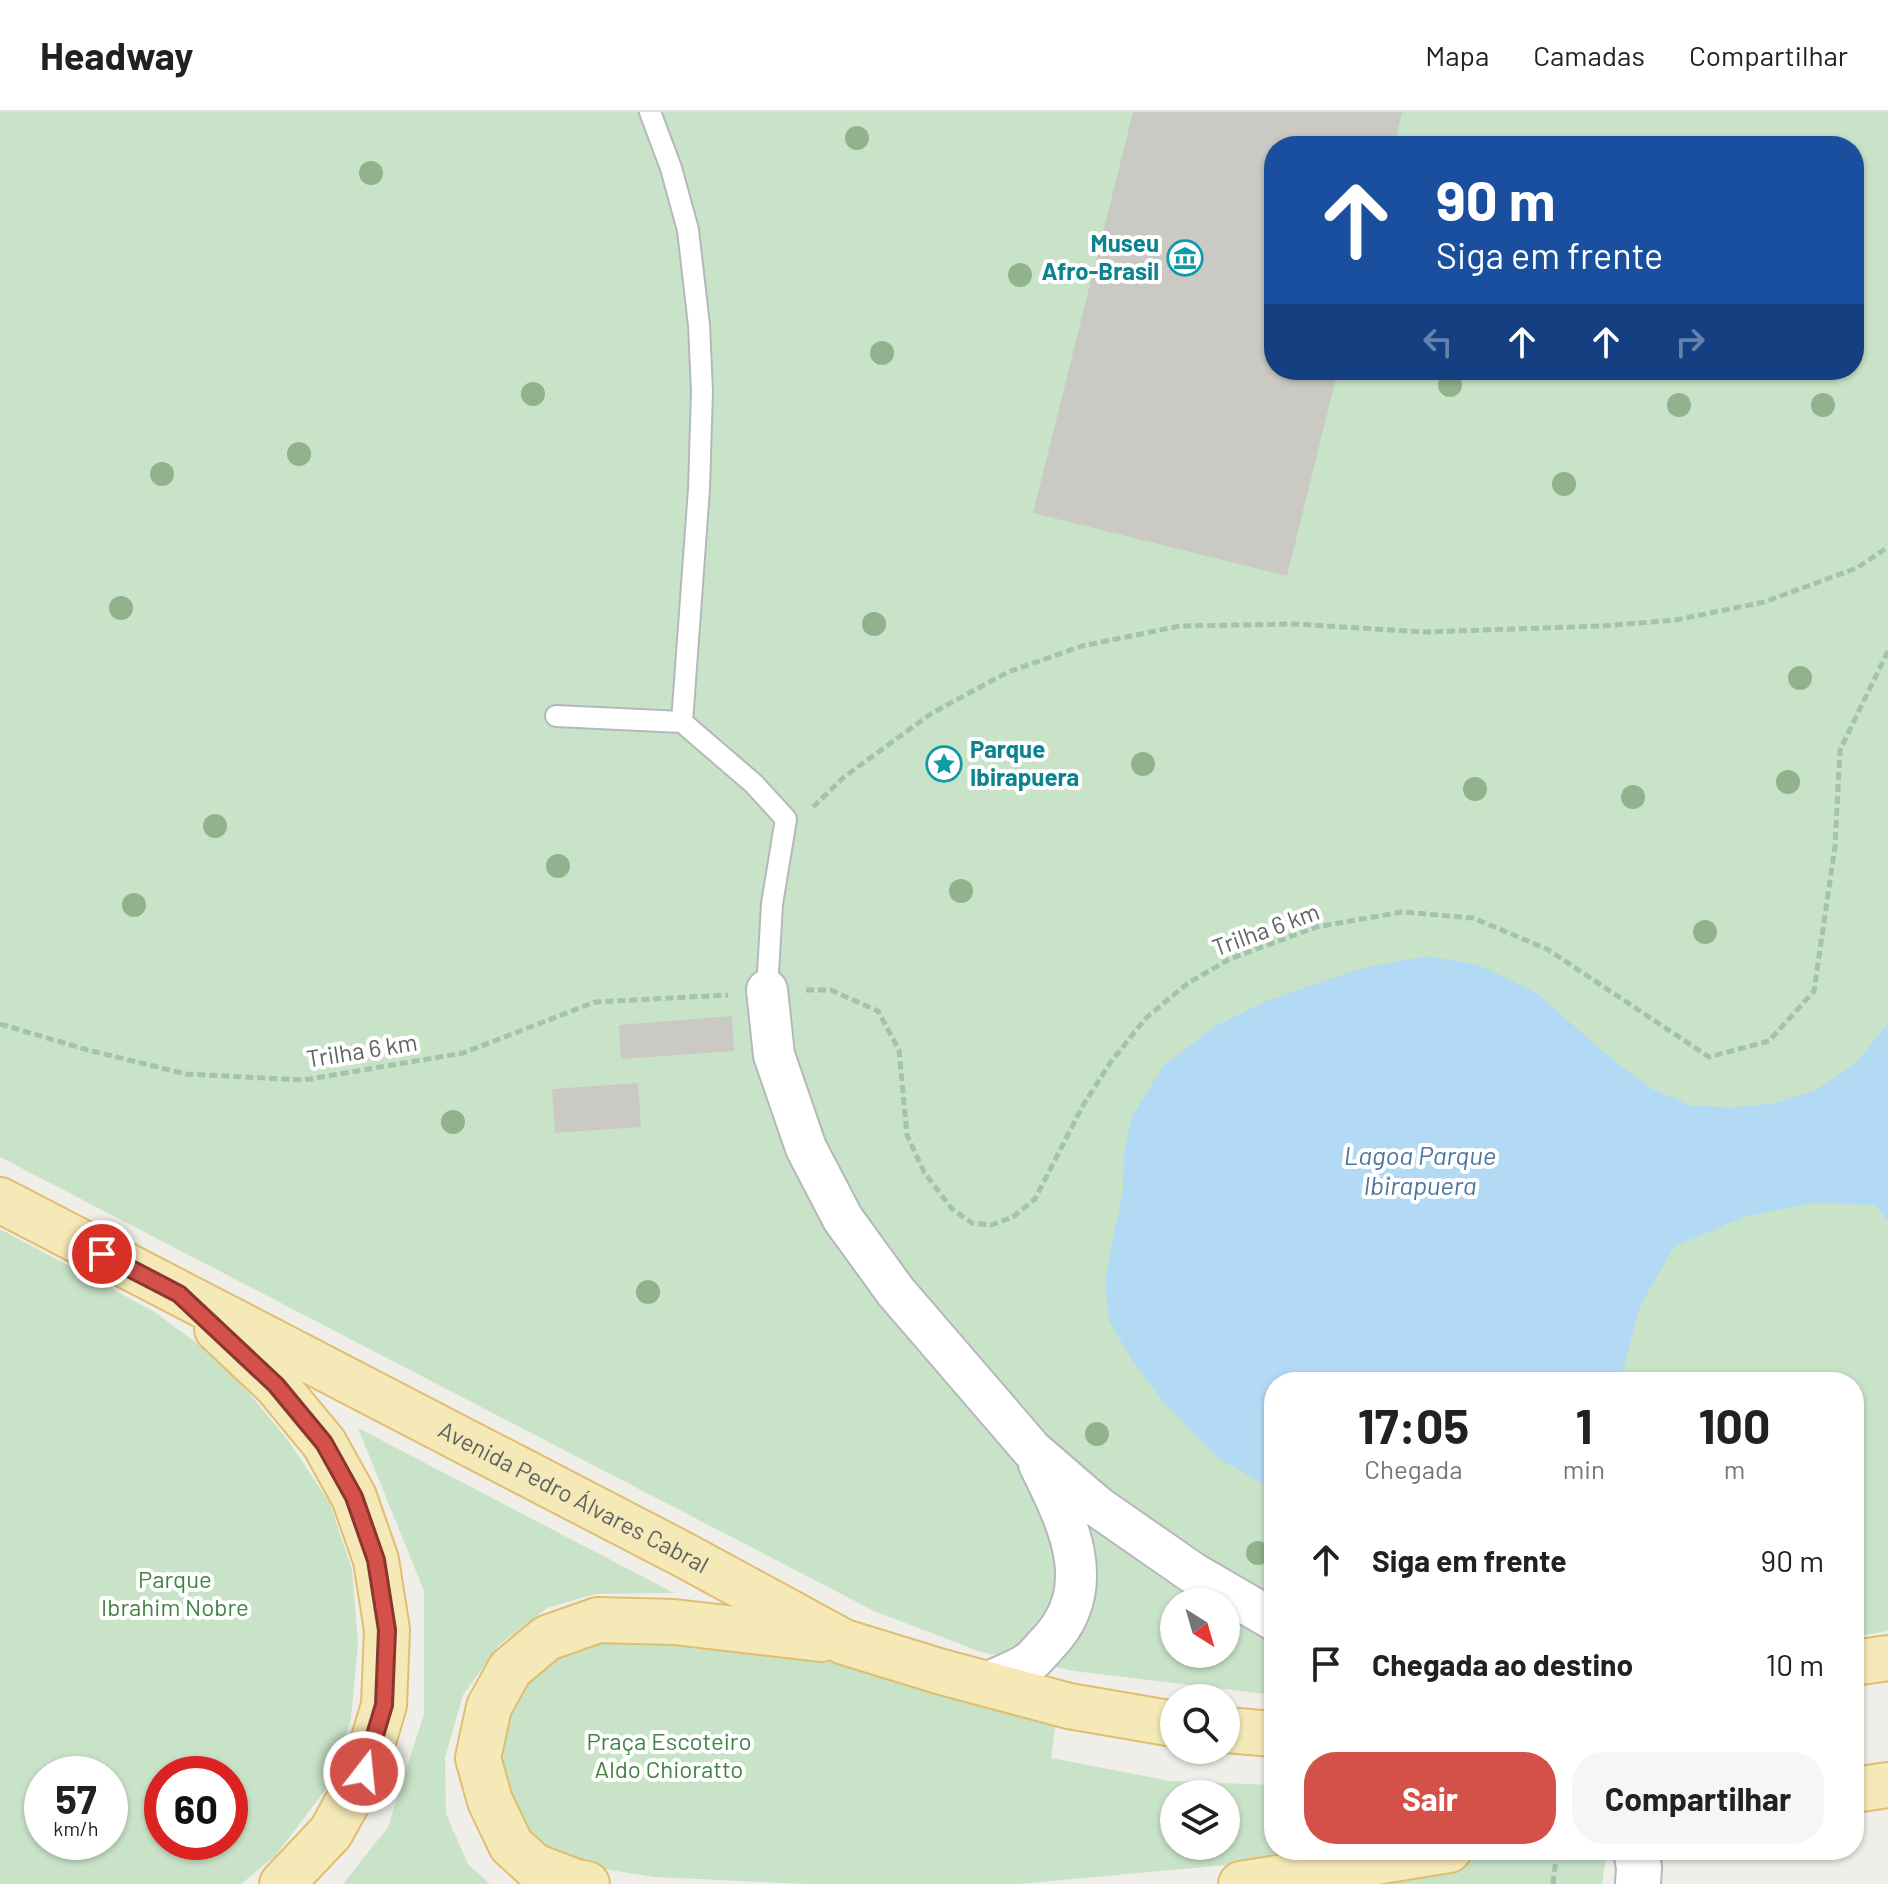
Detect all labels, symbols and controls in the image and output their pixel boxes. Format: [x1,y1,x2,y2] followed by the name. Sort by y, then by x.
[40,32,193,78] text: Headway
[1425,38,1489,72] text: Mapa
[1533,38,1645,72] text: Camadas
[1689,38,1848,72] text: Compartilhar
[1436,165,1556,232] text: 90 m
[1304,168,1408,272] icon: ahead
[1042,228,1159,285] place label: Museu Afro-Brasil
[1436,233,1663,276] text: Siga em frente
[1166,239,1204,277] museum icon: Museu Afro-Brasil
[1416,320,1460,364] icon: left
[1500,320,1544,364] icon: ahead
[1584,320,1628,364] icon: ahead
[1668,320,1712,364] icon: right
[970,734,1079,791] place label: Parque Ibirapuera
[925,745,963,783] place icon: Parque Ibirapuera
[1208,896,1323,961] street label: Trilha 6 km
[304,1026,419,1073] street label: Trilha 6 km
[1344,1139,1496,1200] water label: Lagoa Parque Ibirapuera
[68,1220,136,1288] pin
[80,1232,124,1276] icon: arrive
[1358,1396,1469,1454] text: 17:05
[1575,1396,1592,1454] text: 1
[1699,1396,1770,1454] text: 100
[434,1414,714,1579] street label: Avenida Pedro Álvares Cabral
[1364,1453,1462,1484] text: Chegada
[1563,1453,1605,1484] text: min
[1724,1453,1745,1484] text: m
[1304,1538,1348,1582] icon: ahead
[1372,1542,1567,1578] text: Siga em frente
[1761,1542,1824,1578] text: 90 m
[101,1564,249,1621] park label: Parque Ibrahim Nobre
[1160,1588,1240,1668] north arrow
[1160,1588,1240,1860] map controls
[1304,1642,1348,1686] icon: arrive
[1372,1646,1633,1682] text: Chegada ao destino
[1766,1646,1824,1682] text: 10 m
[1160,1684,1240,1764] button: search
[586,1726,752,1783] park label: Praça Escoteiro Aldo Chioratto
[322,1730,406,1814] position arrow
[1304,1752,1556,1844] button: Sair
[1572,1752,1824,1844] button: Compartilhar
[144,1756,248,1860] speed limit sign: 60
[55,1774,97,1822] text: 57
[1160,1780,1240,1860] button: layers
[53,1816,99,1840] text: km/h

